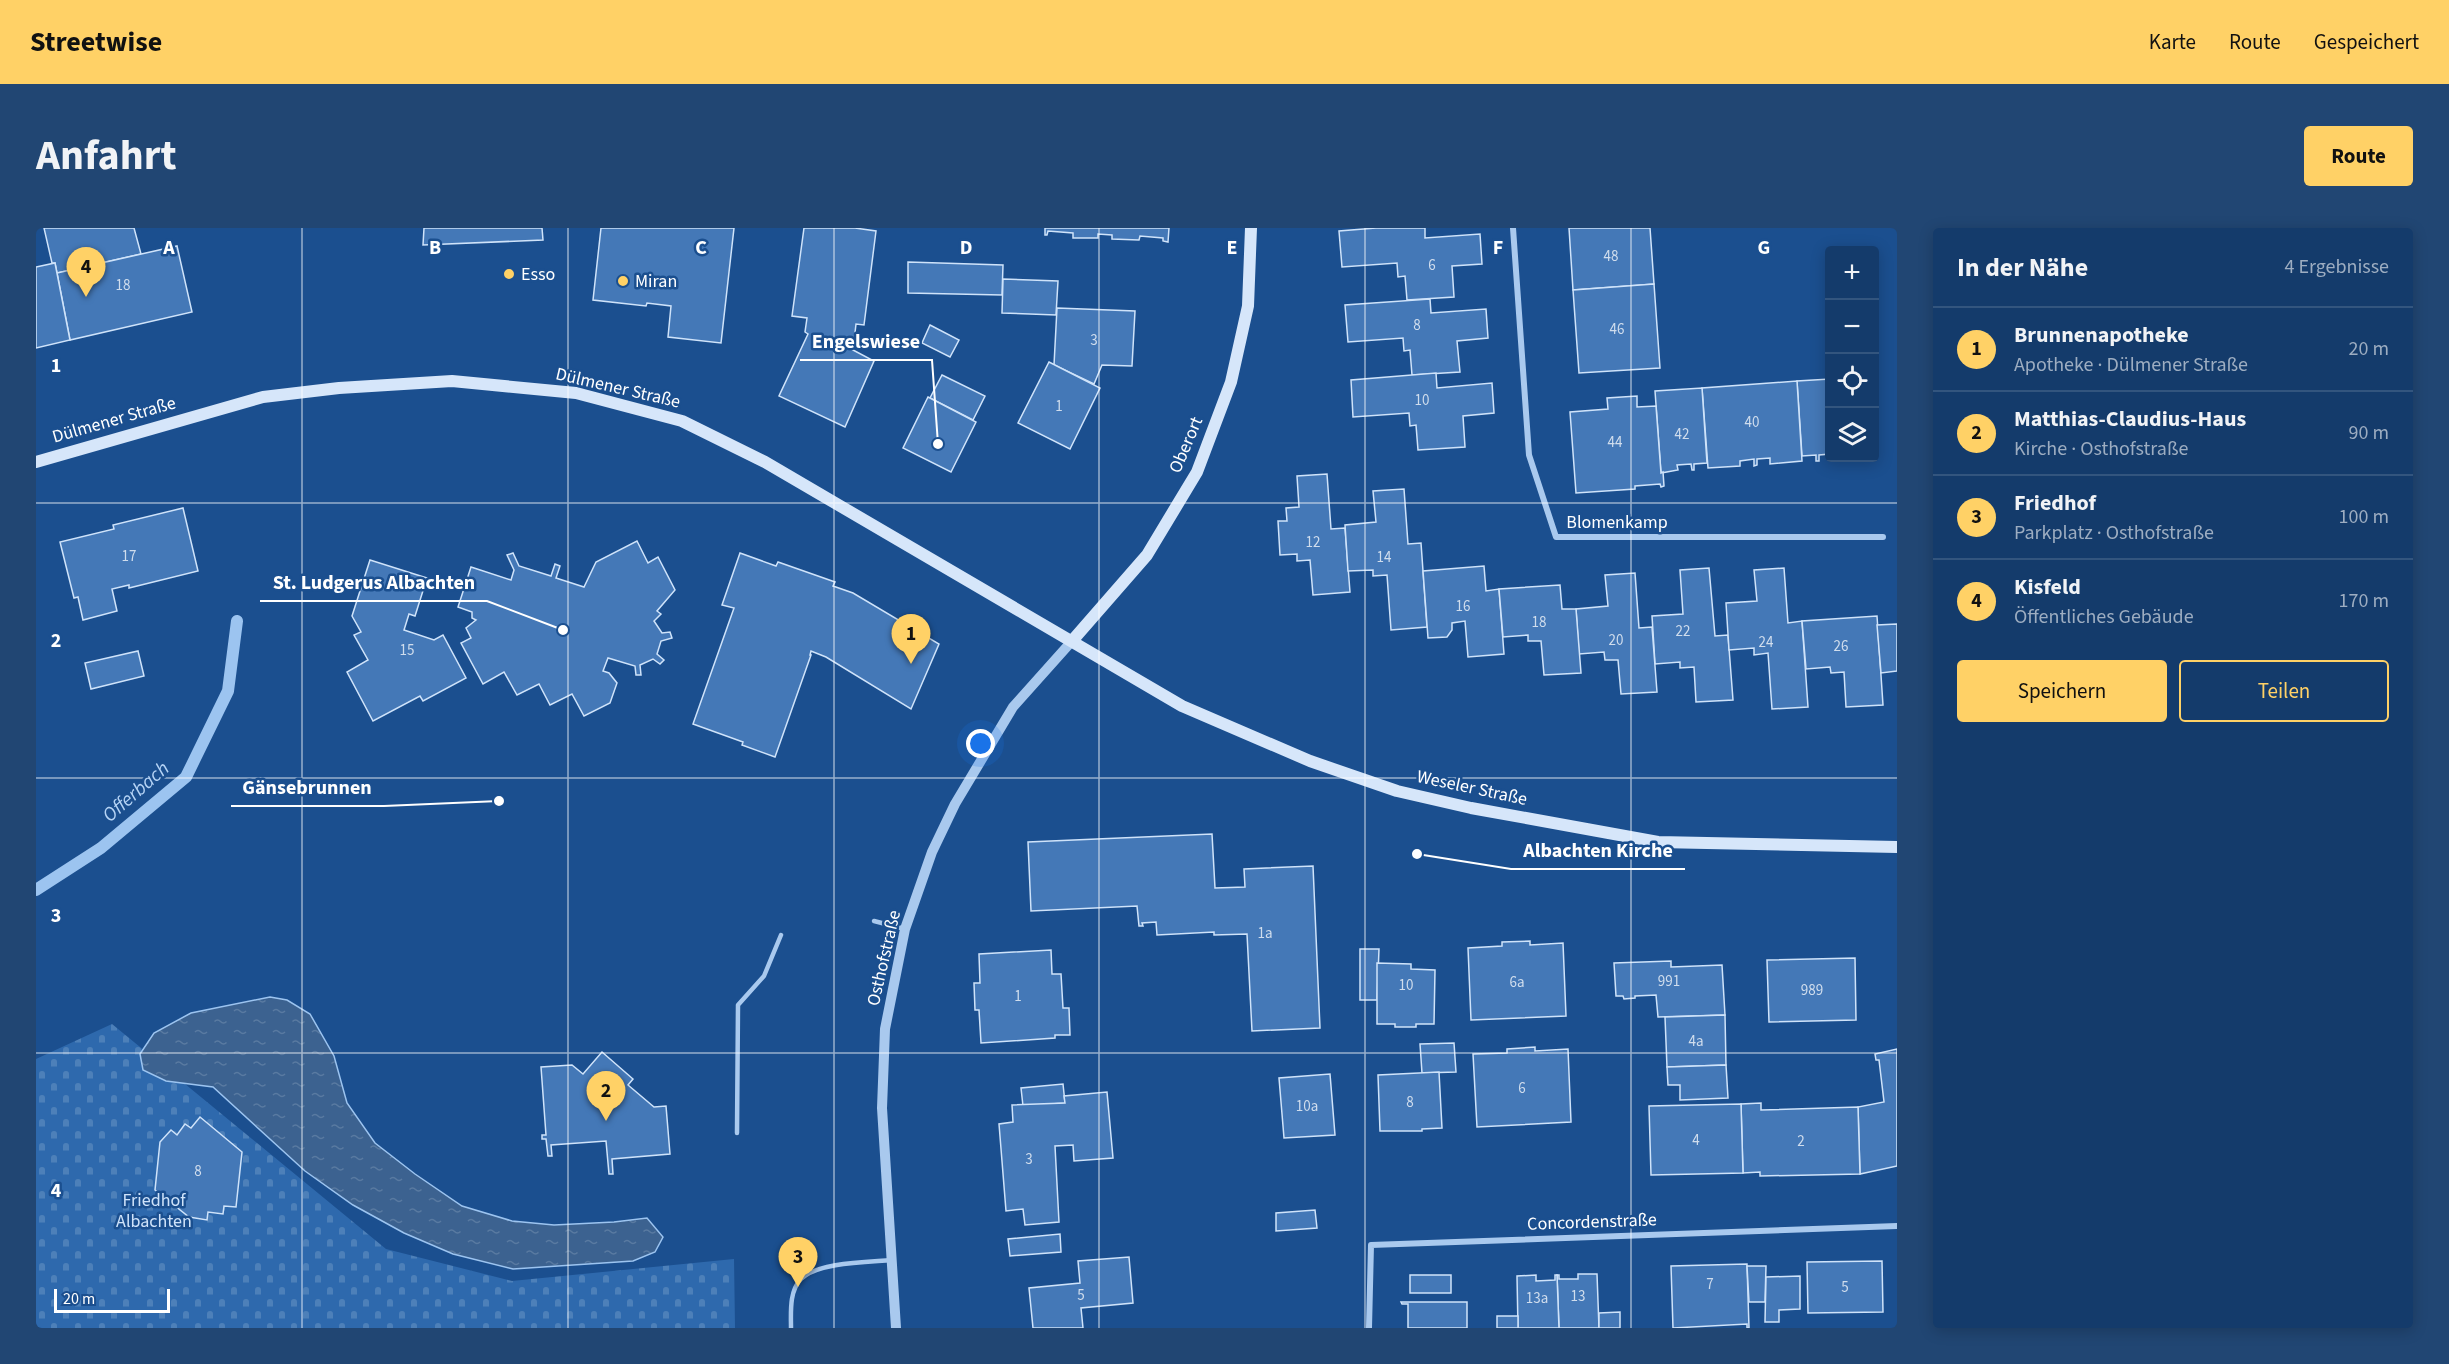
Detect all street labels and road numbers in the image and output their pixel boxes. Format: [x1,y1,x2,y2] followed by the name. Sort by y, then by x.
[553,361,683,415] street label: Dülmener Straße
[49,390,179,450] street label: Dülmener Straße
[1163,413,1209,477] street label: Oberort
[1566,510,1668,535] street label: Blomenkamp
[1414,764,1530,812] street label: Weseler Straße
[861,908,907,1008] street label: Osthofstraße
[1527,1207,1657,1237] street label: Concordenstraße

